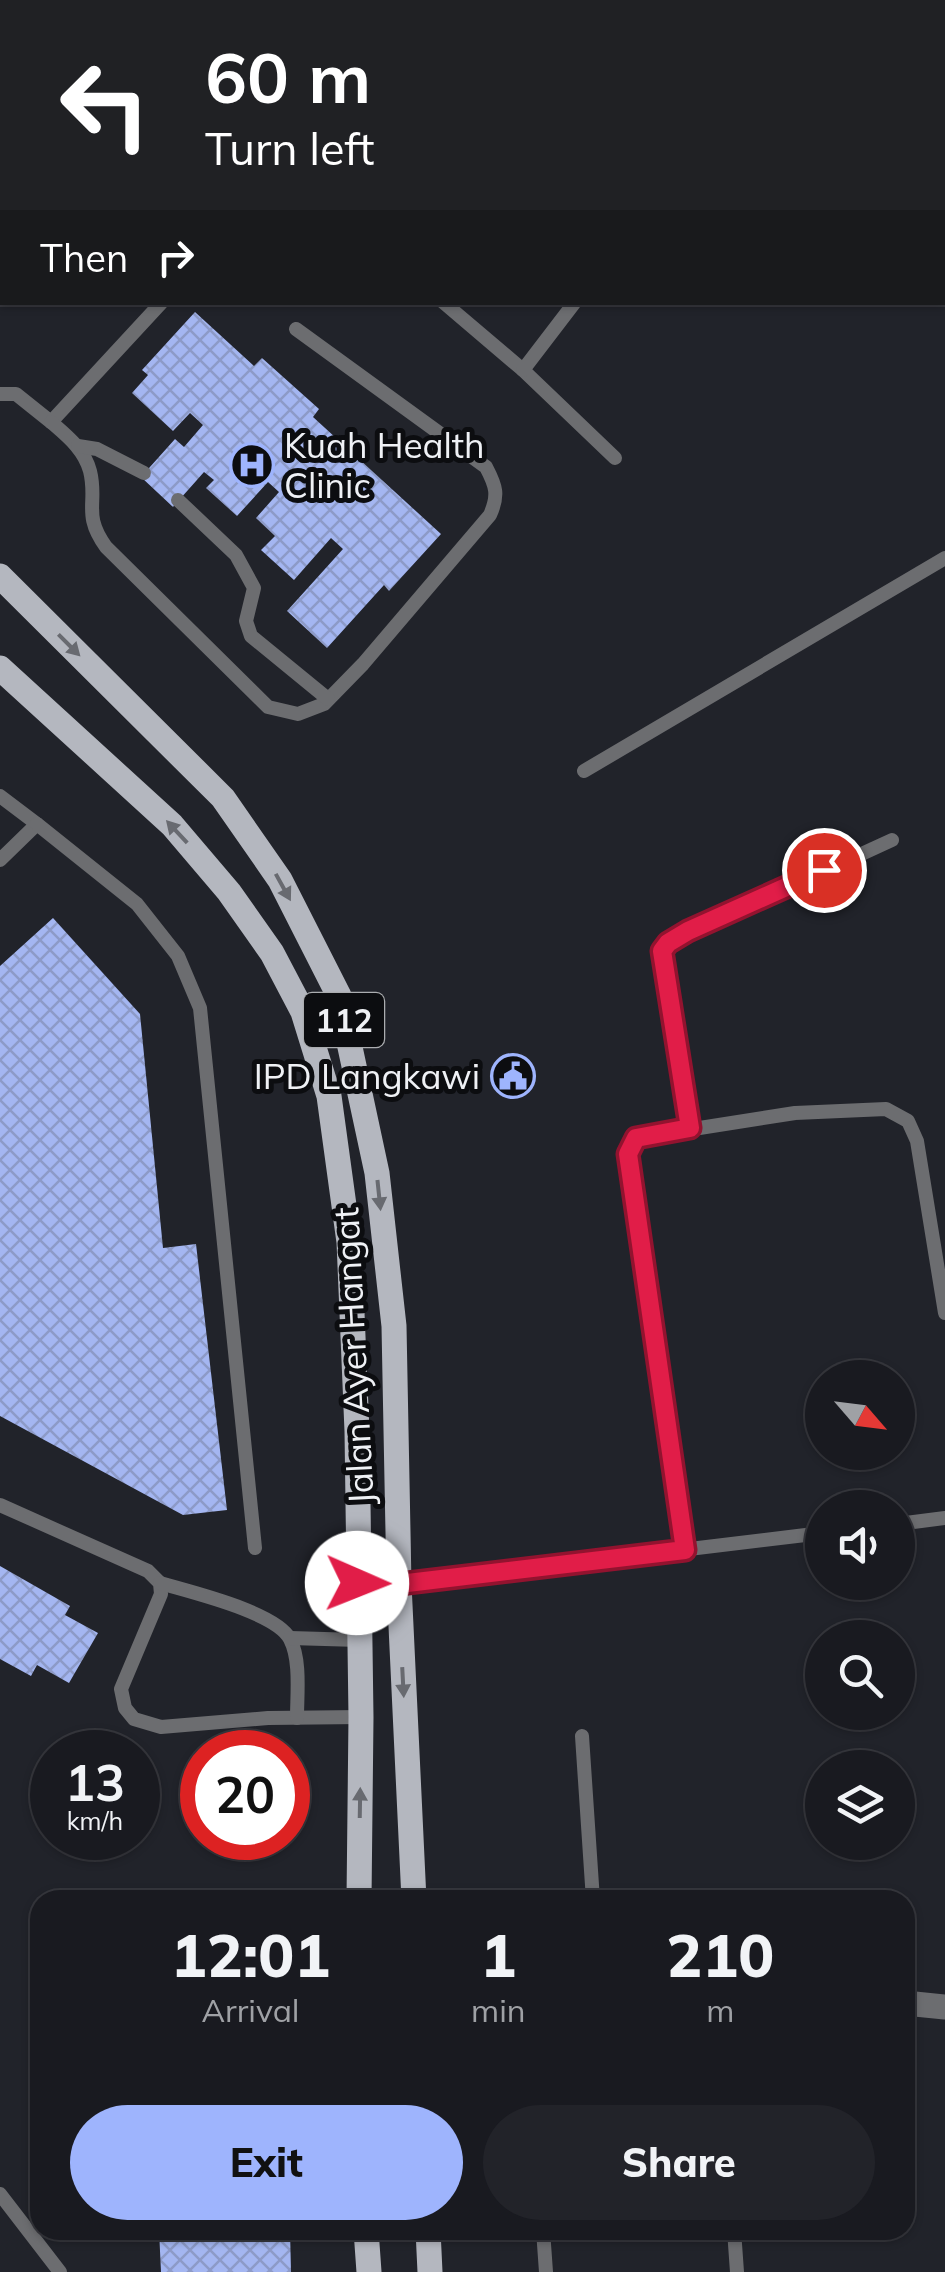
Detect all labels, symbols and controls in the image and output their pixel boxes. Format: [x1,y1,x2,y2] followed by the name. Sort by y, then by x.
[205,33,371,121] text: 60 m
[40,40,170,170] icon: left
[205,120,374,176] text: Turn left
[148,230,203,285] icon: right
[40,234,128,282] text: Then
[284,423,485,507] place label: Kuah Health Clinic
[229,442,275,488] hospital icon: Kuah Health Clinic
[56,632,80,656] one-way arrow
[165,820,188,844] one-way arrow
[782,828,867,913] pin
[797,843,852,898] icon: arrive
[274,873,291,902] one-way arrow
[304,993,384,1047] road number: 112
[490,1053,536,1099] public building icon: IPD Langkawi
[254,1054,480,1098] place label: IPD Langkawi
[372,1179,388,1211] one-way arrow
[323,1206,383,1506] street label: Jalan Ayer Hangat
[805,1360,915,1470] north arrow
[805,1360,915,1860] map controls
[805,1490,915,1600] button: sound
[305,1531,409,1635] position arrow
[805,1620,915,1730] button: search
[396,1666,412,1698] one-way arrow
[180,1730,310,1860] speed limit sign: 20
[805,1750,915,1860] button: layers
[65,1751,125,1814] text: 13
[353,1786,369,1818] one-way arrow
[67,1805,123,1836] text: km/h
[171,1917,330,1992] text: 12:01
[480,1917,516,1992] text: 1
[666,1917,774,1992] text: 210
[202,1990,299,2030] text: Arrival
[471,1990,526,2030] text: min
[706,1990,734,2030] text: m
[70,2105,463,2220] button: Exit
[483,2105,875,2220] button: Share

